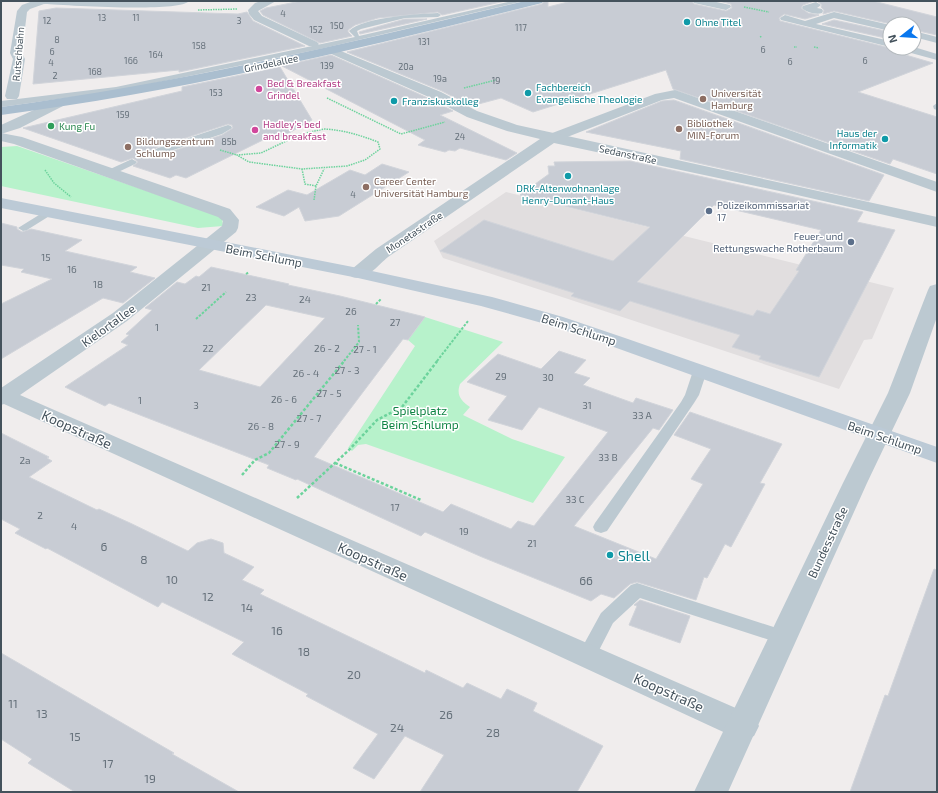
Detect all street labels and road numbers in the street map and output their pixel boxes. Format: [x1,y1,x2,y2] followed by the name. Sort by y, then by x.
[10,26,26,82] street label: Rutschbahn
[243,51,299,75] street label: Grindelallee
[598,142,658,166] street label: Sedanstraße
[384,209,444,255] street label: Monetastraße
[225,241,303,269] street label: Beim Schlump
[78,301,138,349] street label: Kielortallee
[540,310,618,348] street label: Beim Schlump
[39,406,115,452] street label: Koopstraße
[846,418,924,456] street label: Beim Schlump
[804,504,850,580] street label: Bundesstraße
[335,538,411,584] street label: Koopstraße
[631,669,707,715] street label: Koopstraße

